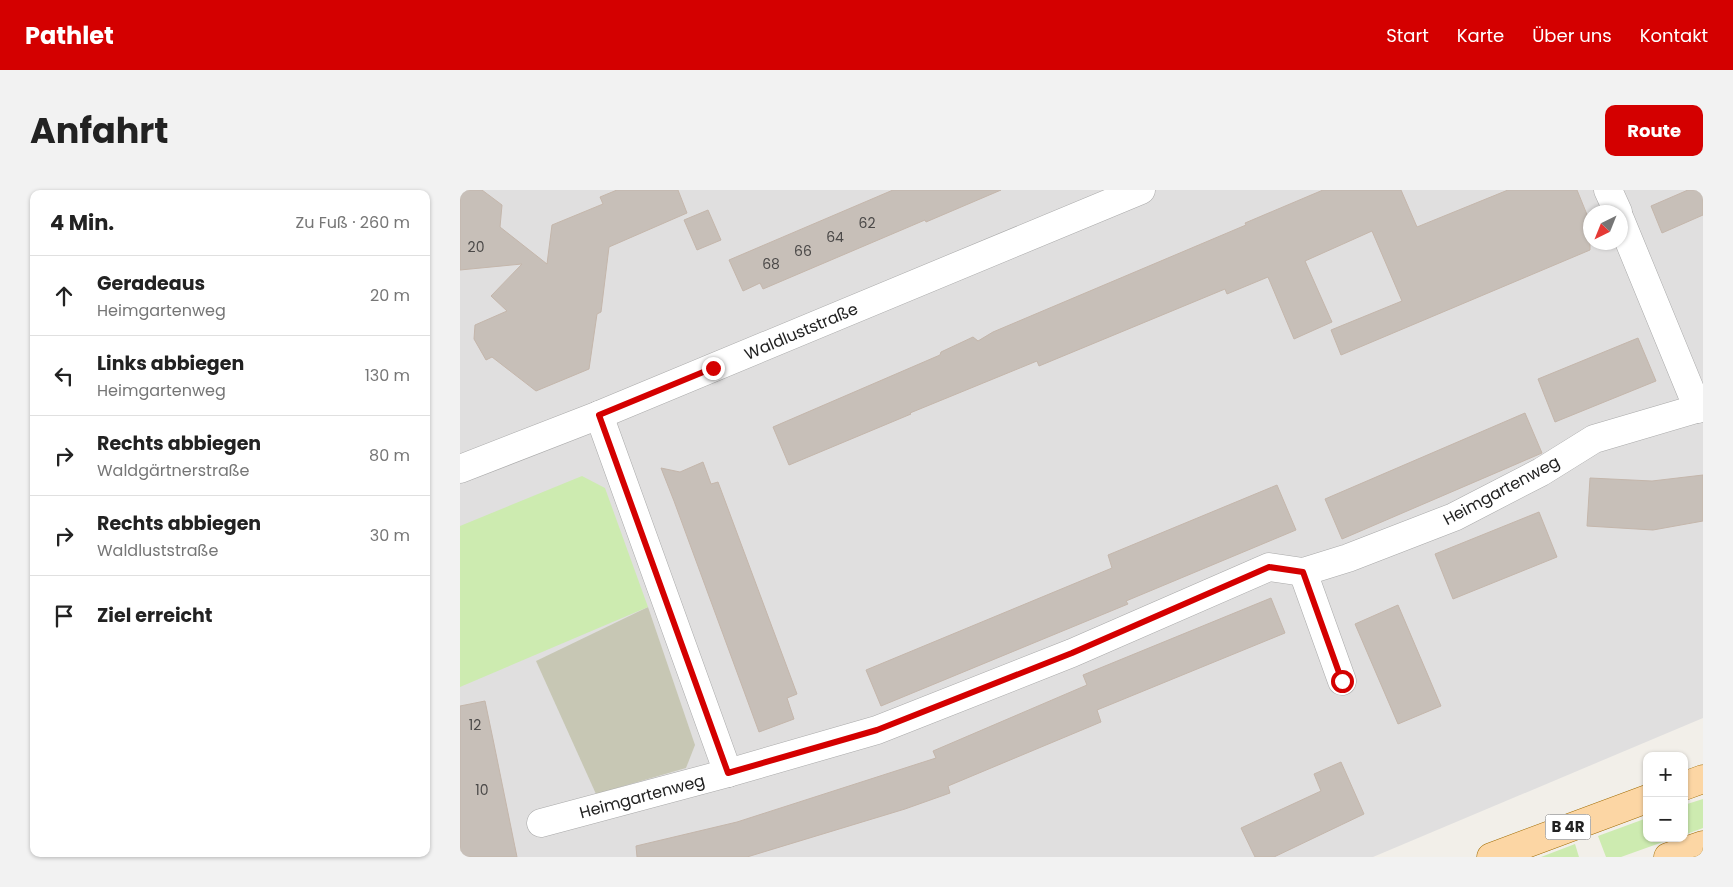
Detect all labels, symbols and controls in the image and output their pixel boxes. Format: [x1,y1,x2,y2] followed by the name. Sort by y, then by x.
[25,19,114,52] text: Pathlet
[1386,23,1429,48] text: Start
[1457,23,1504,48] text: Karte
[1532,23,1612,48] text: Über uns
[1640,23,1708,48] text: Kontakt
[1605,105,1703,156] button: Route
[30,106,169,155] text: Anfahrt
[1583,205,1628,250] north arrow
[50,208,114,237] text: 4 Min.
[296,211,410,234] text: Zu Fuß · 260 m
[859,213,875,233] house number: 62
[826,227,844,247] house number: 64
[468,237,484,257] house number: 20
[794,241,812,261] house number: 66
[762,254,780,274] house number: 68
[97,270,205,297] text: Geradeaus
[50,282,78,310] icon: ahead
[370,284,410,307] text: 20 m
[741,297,862,366] street label: Waldluststraße
[97,299,226,322] text: Heimgartenweg
[97,350,244,377] text: Links abbiegen
[702,357,725,380] route end
[50,362,78,390] icon: left
[365,364,410,387] text: 130 m
[97,379,226,402] text: Heimgartenweg
[97,430,261,457] text: Rechts abbiegen
[50,442,78,470] icon: right
[369,444,410,467] text: 80 m
[1439,450,1564,531] street label: Heimgartenweg
[97,459,250,482] text: Waldgärtnerstraße
[97,510,261,537] text: Rechts abbiegen
[50,522,78,550] icon: right
[370,524,410,547] text: 30 m
[97,539,218,562] text: Waldluststraße
[50,602,78,630] icon: arrive
[97,602,213,629] text: Ziel erreicht
[1331,670,1354,693] route start
[469,715,481,735] house number: 12
[1643,752,1688,842] map controls
[1643,752,1688,797] button: +
[577,769,707,824] street label: Heimgartenweg
[475,780,489,800] house number: 10
[1643,797,1688,842] button: −
[1546,814,1590,840] road number: B 4R

